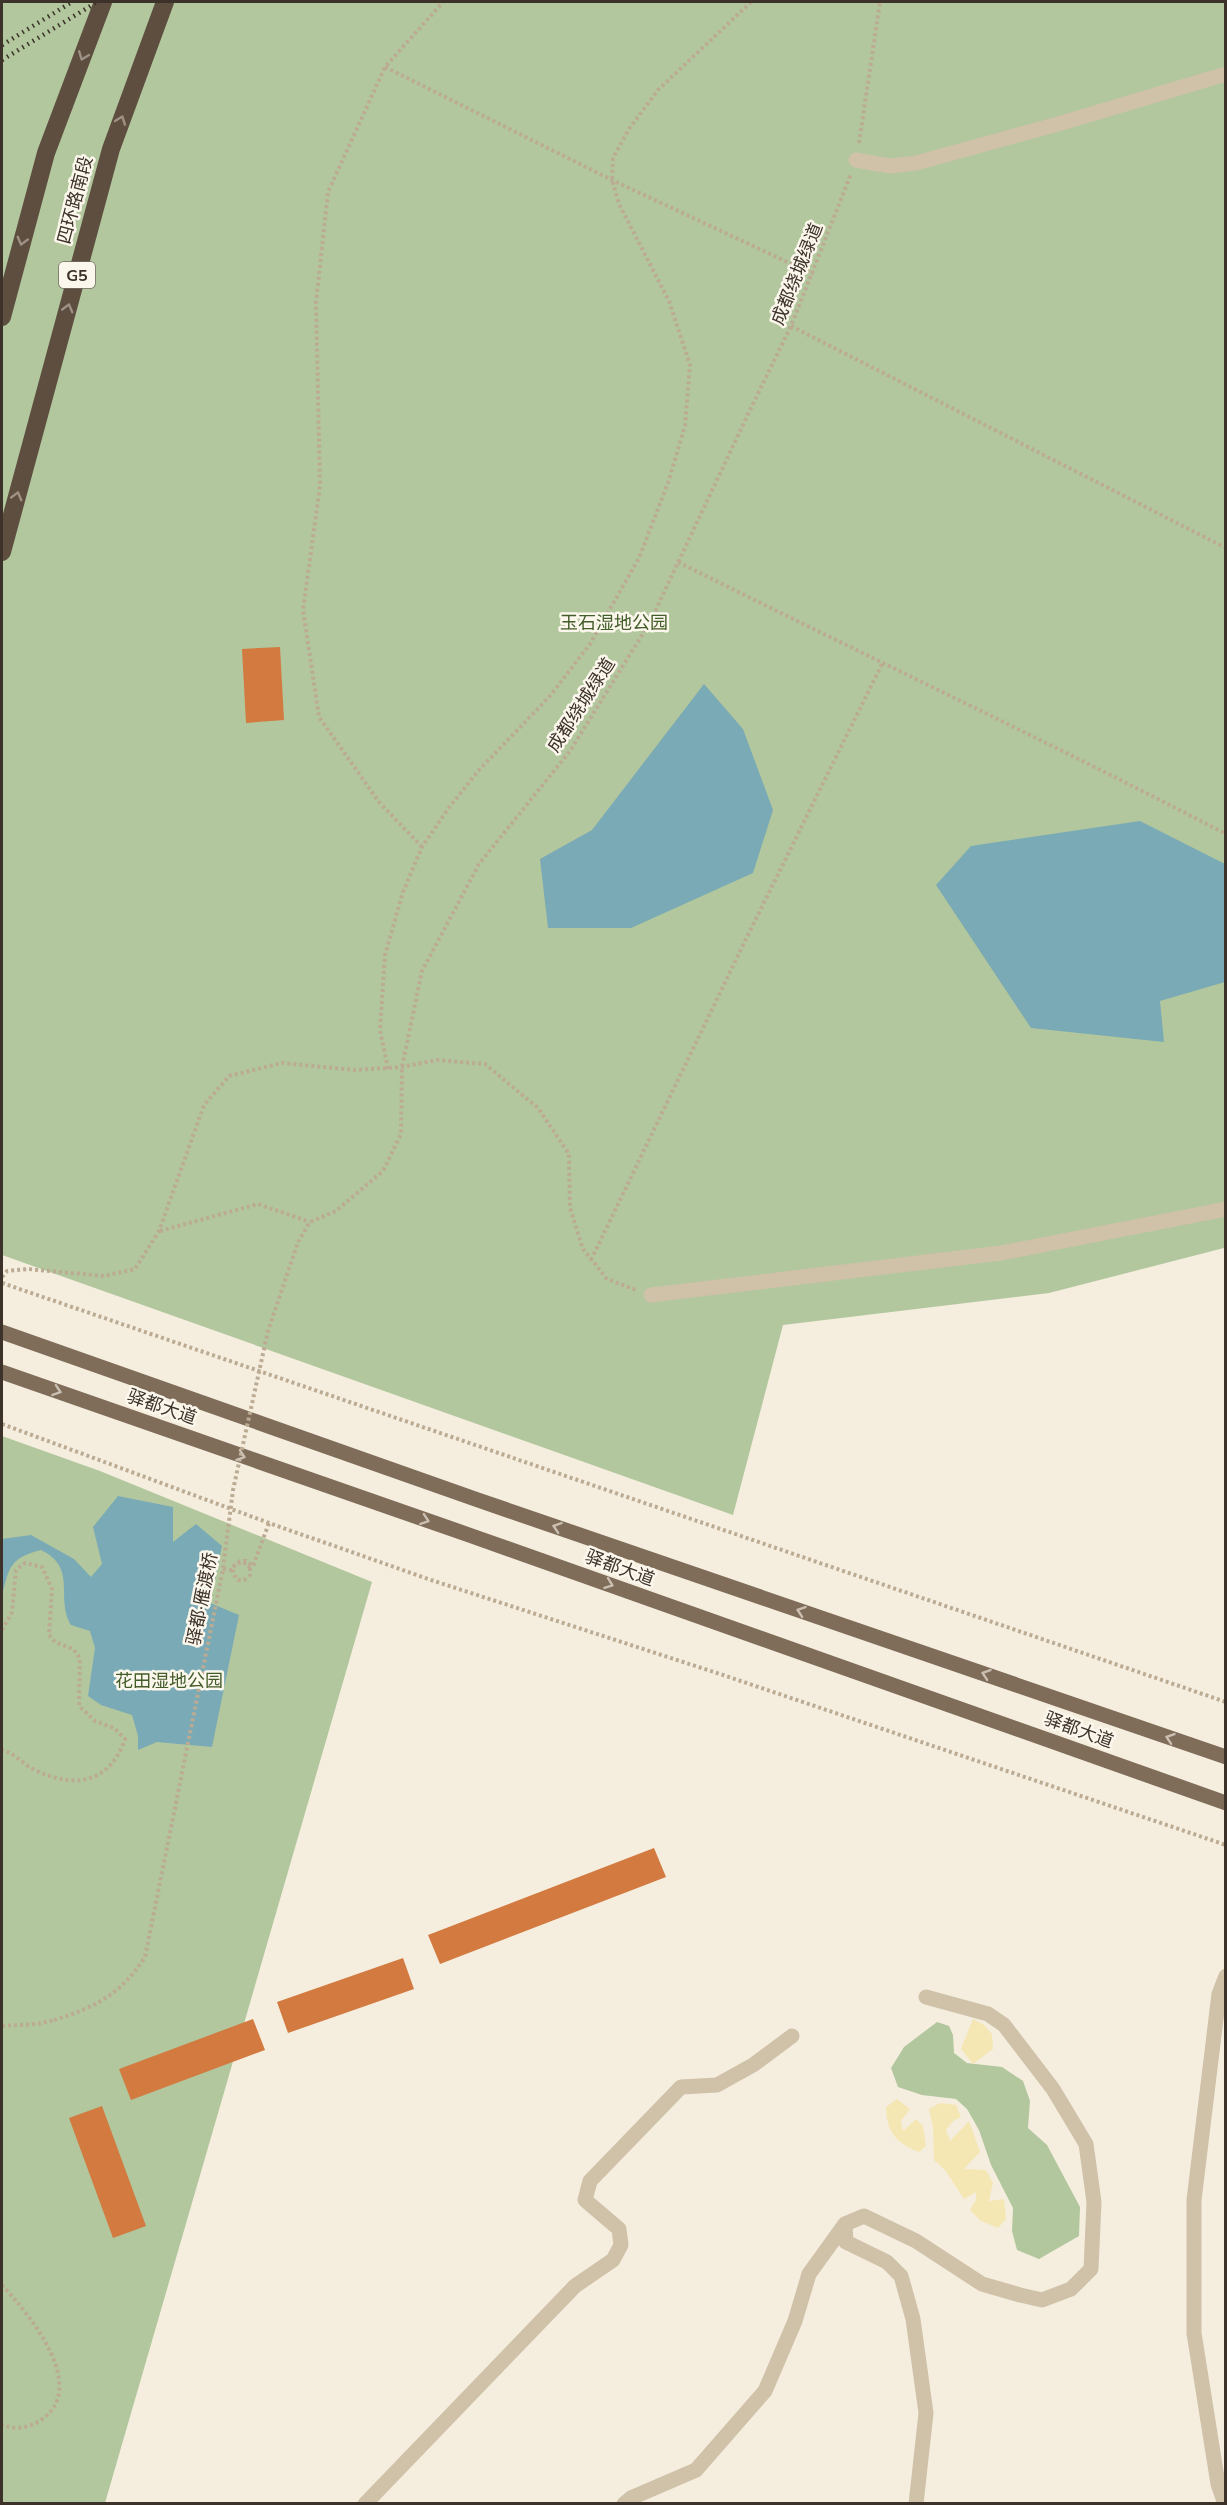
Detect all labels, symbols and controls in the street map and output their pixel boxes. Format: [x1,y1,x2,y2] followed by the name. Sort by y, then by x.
[77,50,90,61] one-way arrow
[114,115,127,126] one-way arrow
[52,153,97,246] street label: 四环路南段
[766,219,827,328] street label: 成都绕城绿道
[17,236,29,246] one-way arrow
[59,262,95,288] road number: G5
[61,303,73,313] one-way arrow
[10,491,22,502] one-way arrow
[560,611,668,634] park label: 玉石湿地公园
[542,653,620,756] street label: 成都绕城绿道
[51,1384,62,1397] one-way arrow
[124,1384,200,1429] street label: 驿都大道
[235,1448,246,1461] one-way arrow
[419,1512,430,1525] one-way arrow
[552,1522,563,1535] one-way arrow
[582,1544,658,1591] street label: 驿都大道
[181,1550,222,1647] street label: 驿都·雁渡桥
[603,1577,614,1590] one-way arrow
[796,1606,807,1619] one-way arrow
[115,1669,223,1692] park label: 花田湿地公园
[981,1669,992,1682] one-way arrow
[1041,1706,1117,1753] street label: 驿都大道
[1165,1732,1176,1745] one-way arrow

